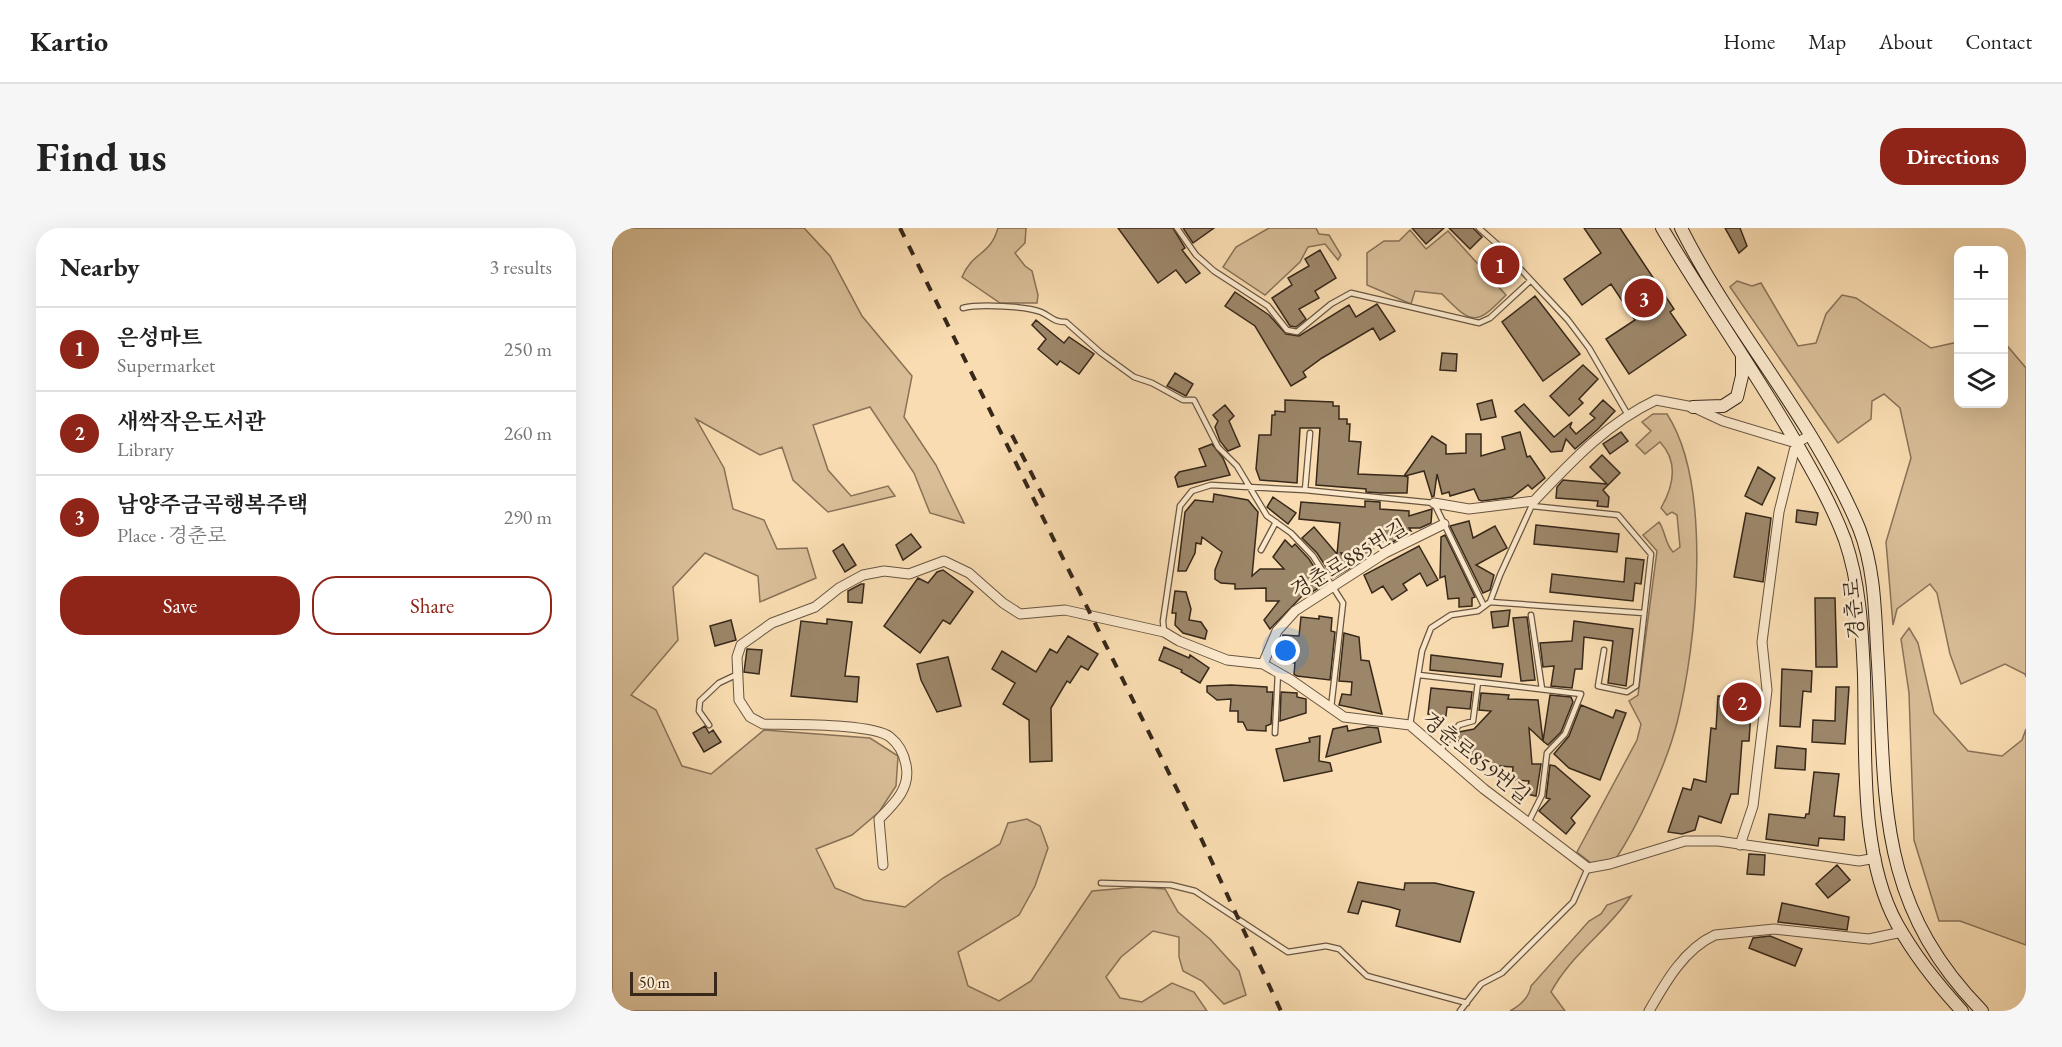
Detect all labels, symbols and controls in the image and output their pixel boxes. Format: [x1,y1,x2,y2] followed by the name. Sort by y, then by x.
[30,23,108,59] text: Kartio
[1723,28,1775,55] text: Home
[1808,28,1846,55] text: Map
[1879,28,1932,55] text: About
[1965,28,2032,55] text: Contact
[1880,128,2026,185] button: Directions
[36,129,167,184] text: Find us
[1480,243,1520,288] pin: 1
[1954,246,2008,408] map controls
[1954,246,2008,300] button: +
[60,250,140,284] text: Nearby
[489,254,552,280] text: 3 results
[1624,276,1664,320] pin: 3
[1954,300,2008,354] button: −
[117,323,202,352] text: 은성마트
[74,336,85,362] text: 1
[504,336,552,362] text: 250 m
[117,352,215,378] text: Supermarket
[1954,354,2008,408] button: layers
[117,407,266,436] text: 새싹작은도서관
[74,420,85,446] text: 2
[504,420,552,446] text: 260 m
[117,436,174,462] text: Library
[117,490,308,519] text: 남양주금곡행복주택
[74,504,85,530] text: 3
[504,504,552,530] text: 290 m
[1285,513,1412,604] street label: 경춘로885번길
[117,522,226,548] text: Place · 경춘로
[60,576,300,635] button: Save
[312,576,552,635] button: Share
[1837,578,1870,641] street label: 경춘로
[1271,636,1300,665] your location
[1722,680,1762,724] pin: 2
[1417,706,1536,810] street label: 경춘로859번길
[630,969,717,996] scale bar
[639,972,670,993] text: 50 m

